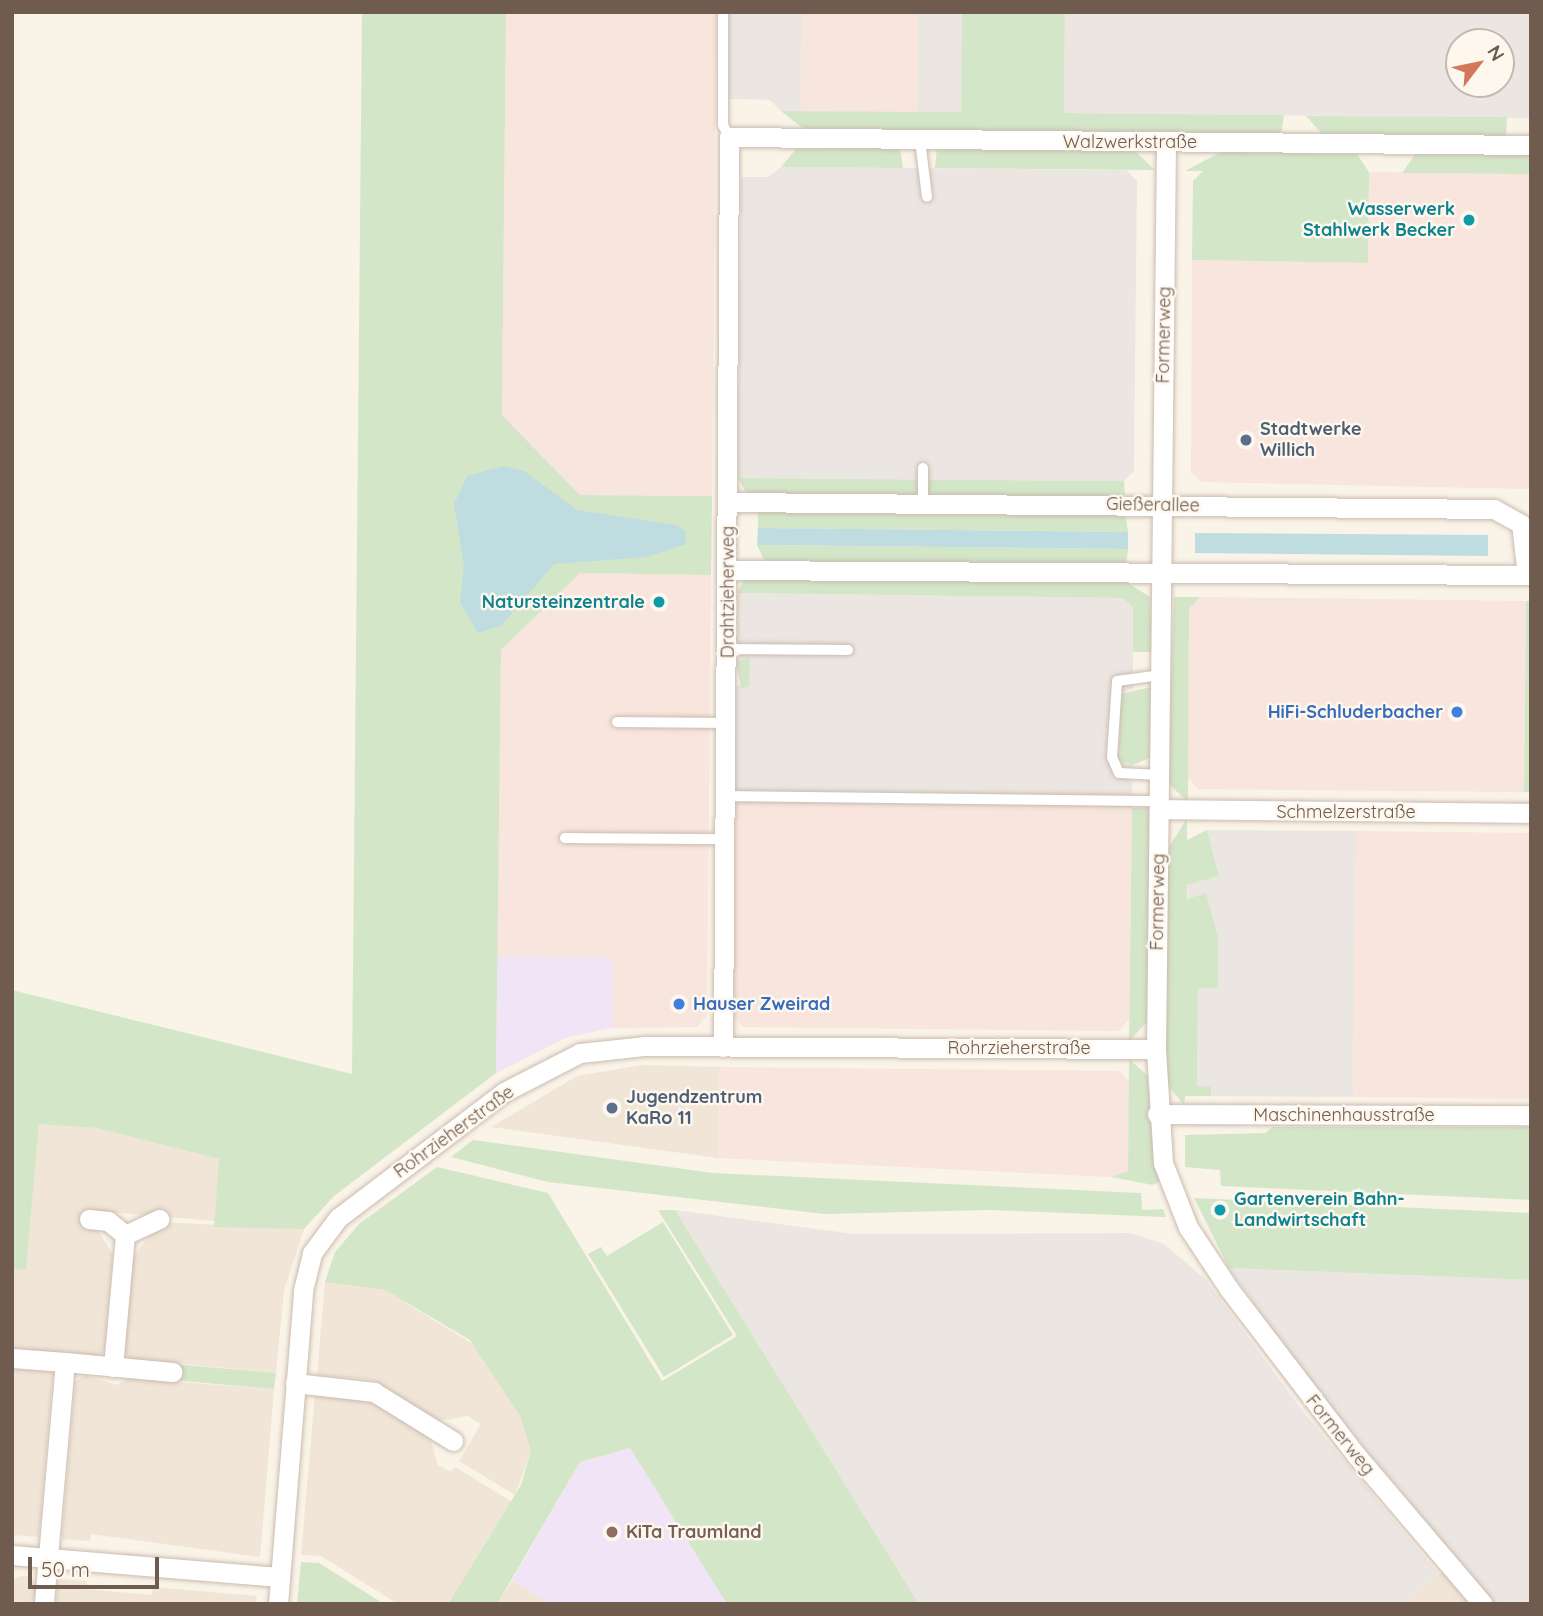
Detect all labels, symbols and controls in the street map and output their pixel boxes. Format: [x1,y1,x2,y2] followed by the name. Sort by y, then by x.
[1445,28,1515,98] north arrow
[1482,41,1510,65] text: N
[1063,131,1197,153] street label: Walzwerkstraße
[1303,199,1455,242] place label: Wasserwerk Stahlwerk Becker
[1461,212,1477,228] marker: Wasserwerk Stahlwerk Becker
[1152,286,1176,384] street label: Formerweg
[1260,419,1362,462] place label: Stadtwerke Willich
[1238,432,1254,448] marker: Stadtwerke Willich
[1106,493,1200,517] street label: Gießerallee
[717,526,739,658] street label: Drahtzieherweg
[482,591,645,613] place label: Natursteinzentrale
[651,594,667,610] marker: Natursteinzentrale
[1268,701,1443,723] place label: HiFi-Schluderbacher
[1449,704,1465,720] marker: HiFi-Schluderbacher
[1276,801,1416,823] street label: Schmelzerstraße
[1146,853,1170,951] street label: Formerweg
[693,993,830,1015] place label: Hauser Zweirad
[671,996,687,1012] marker: Hauser Zweirad
[947,1037,1091,1059] street label: Rohrzieherstraße
[390,1081,518,1183] street label: Rohrzieherstraße
[626,1087,762,1130] place label: Jugendzentrum KaRo 11
[604,1100,620,1116] marker: Jugendzentrum KaRo 11
[1253,1104,1435,1126] street label: Maschinenhausstraße
[1234,1189,1405,1232] place label: Gartenverein Bahn- Landwirtschaft
[1212,1202,1228,1218] marker: Gartenverein Bahn- Landwirtschaft
[1301,1391,1379,1479] street label: Formerweg
[626,1521,762,1543] place label: KiTa Traumland
[604,1524,620,1540] marker: KiTa Traumland
[32,1542,163,1586] scale bar
[41,1556,90,1582] text: 50 m

